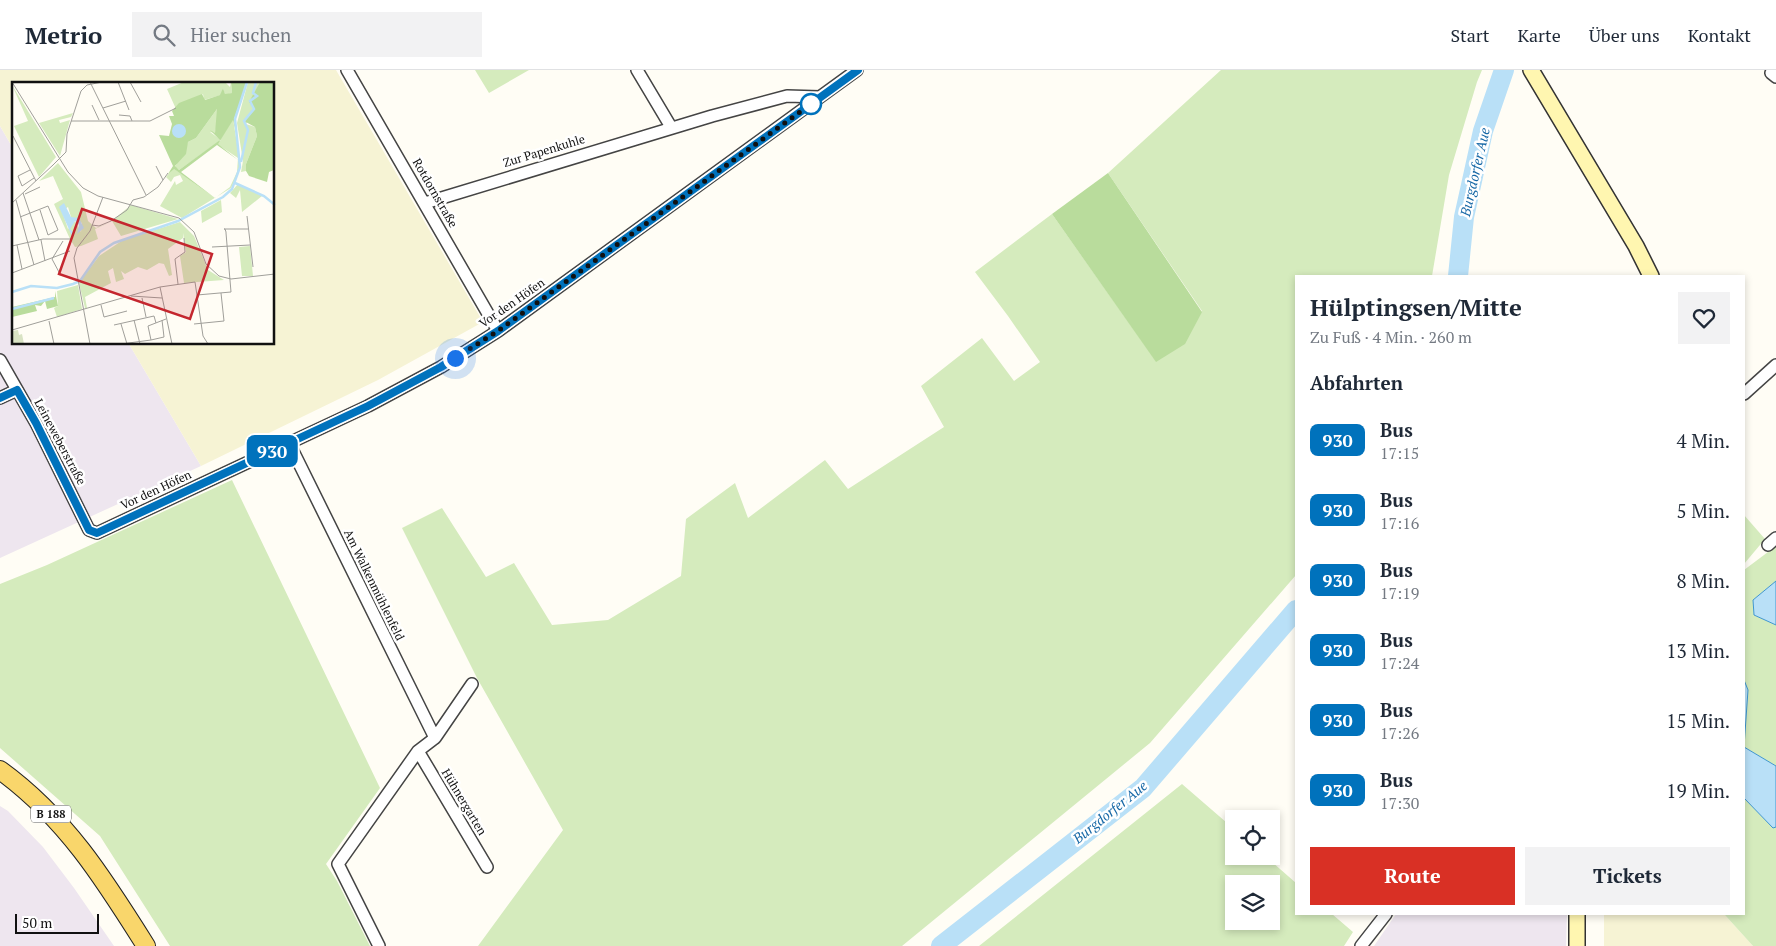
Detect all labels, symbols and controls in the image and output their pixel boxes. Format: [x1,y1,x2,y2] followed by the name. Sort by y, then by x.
[132,12,482,57] search box
[25,19,102,51] text: Metrio
[150,21,178,49] icon: search
[190,22,291,47] text: Hier suchen
[1450,23,1489,47] text: Start
[1517,23,1561,47] text: Karte
[1589,23,1660,47] text: Über uns
[1688,23,1751,47] text: Kontakt
[12,82,275,345] inset map
[800,93,822,115] unlabelled marker
[1455,125,1494,219] water label: Burgdorfer Aue
[501,131,587,170] street label: Zur Papenkuhle
[410,155,461,230] street label: Rotdornstraße
[476,275,547,331] street label: Vor den Höfen
[1310,291,1522,323] text: Hülptingsen/Mitte
[1678,292,1730,344] button: heart
[1310,326,1472,348] text: Zu Fuß · 4 Min. · 260 m
[443,346,468,371] your location
[1310,370,1403,395] text: Abfahrten
[31,396,89,487] street label: Leineweberstraße
[1380,417,1413,442] text: Bus
[1322,428,1353,452] text: 930
[1676,428,1730,453] text: 4 Min.
[243,435,301,467] line badge: 930
[257,439,287,463] text: 930
[1380,442,1419,464] text: 17:15
[118,467,194,512] street label: Vor den Höfen
[1380,487,1413,512] text: Bus
[1322,498,1353,522] text: 930
[1676,498,1730,523] text: 5 Min.
[1380,512,1419,534] text: 17:16
[341,527,408,643] street label: Am Walkenmühlenfeld
[1380,557,1413,582] text: Bus
[1322,568,1353,592] text: 930
[1676,568,1730,593] text: 8 Min.
[1380,582,1419,604] text: 17:19
[1380,627,1413,652] text: Bus
[1322,638,1353,662] text: 930
[1666,638,1730,663] text: 13 Min.
[1380,652,1419,674] text: 17:24
[1380,697,1413,722] text: Bus
[1322,708,1353,732] text: 930
[1666,708,1730,733] text: 15 Min.
[1380,722,1419,744] text: 17:26
[439,766,490,838] street label: Hühnergarten
[1380,767,1413,792] text: Bus
[1068,775,1151,848] water label: Burgdorfer Aue
[1322,778,1353,802] text: 930
[1666,778,1730,803] text: 19 Min.
[1380,792,1419,814] text: 17:30
[31,806,71,822] road number: B 188
[1225,810,1280,930] map controls
[1225,810,1280,865] button: locate
[1310,847,1515,905] button: Route
[1525,847,1730,905] button: Tickets
[1225,875,1280,930] button: layers
[15,911,99,934] scale bar
[22,913,52,932] text: 50 m

